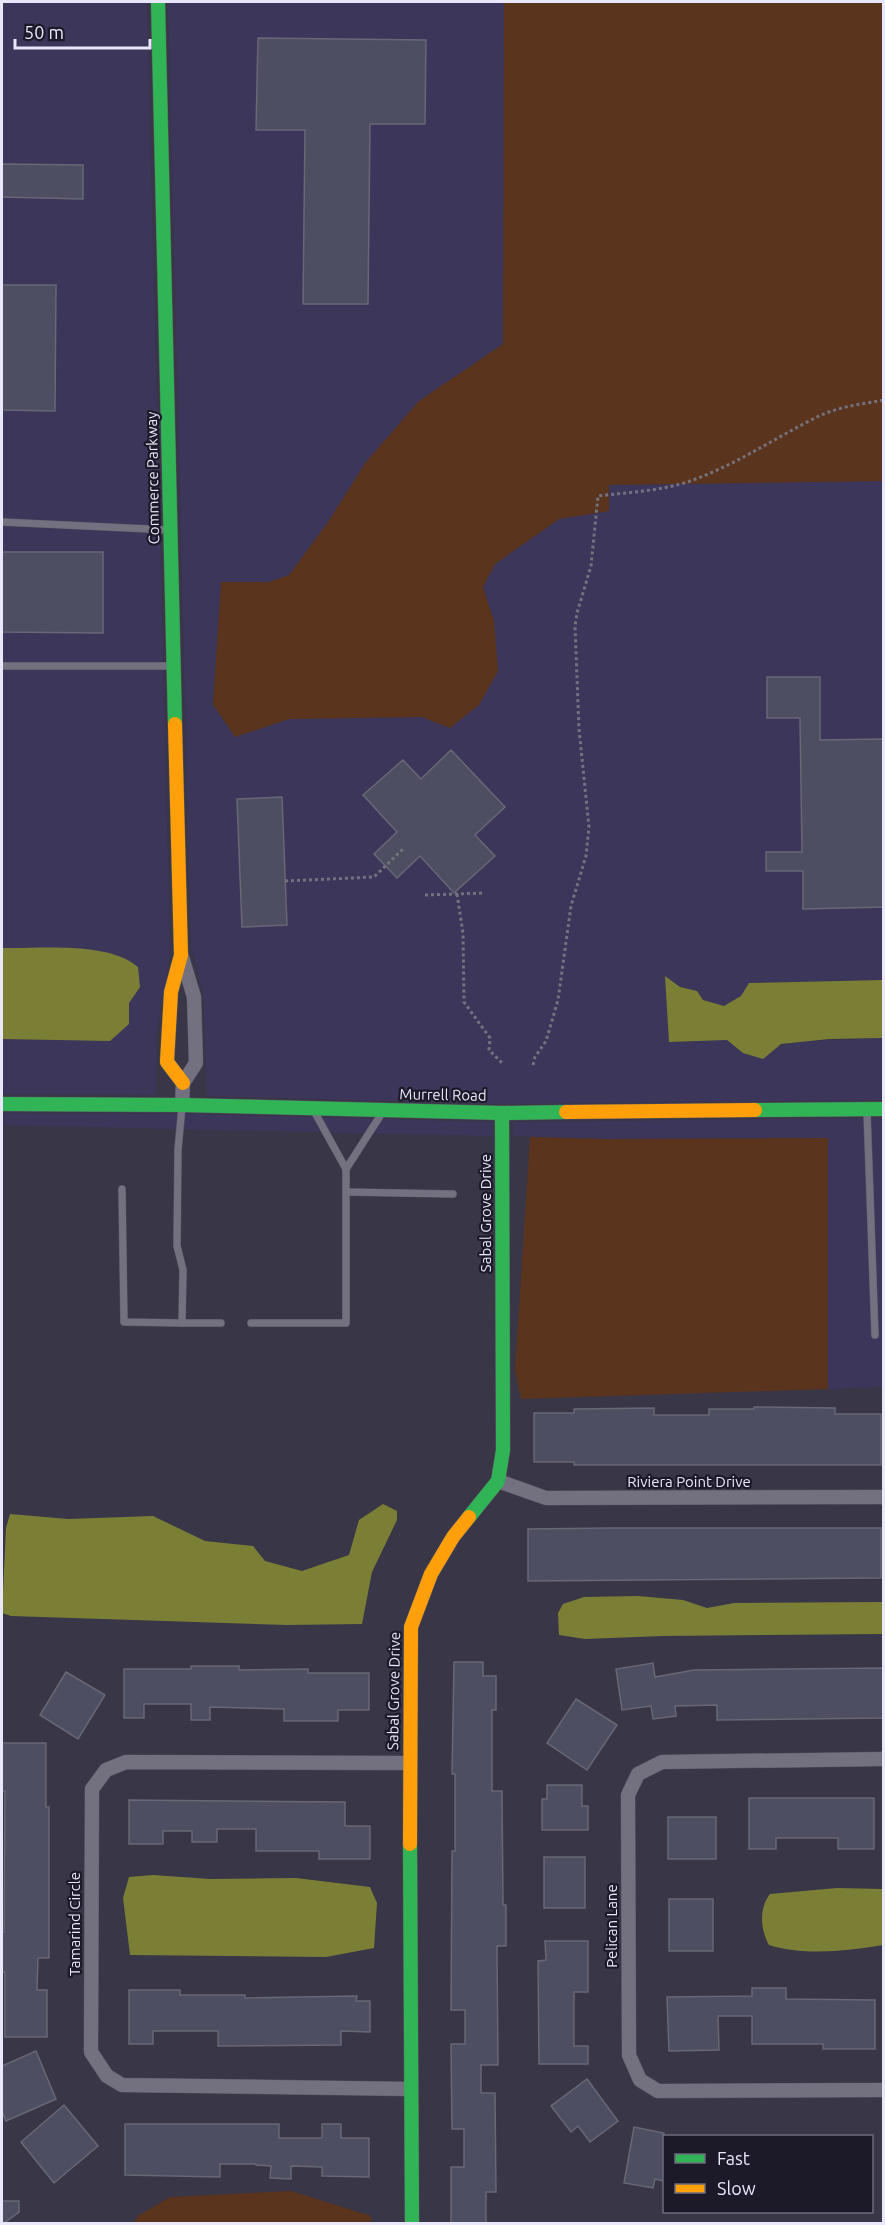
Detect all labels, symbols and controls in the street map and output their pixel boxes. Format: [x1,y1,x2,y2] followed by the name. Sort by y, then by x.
[15,12,150,50] scale bar
[24,22,64,42] text: 50 m
[143,411,162,545] street label: Commerce Parkway
[399,1085,487,1104] street label: Murrell Road
[477,1154,494,1272] street label: Sabal Grove Drive
[627,1473,751,1490] street label: Riviera Point Drive
[384,1632,403,1750] street label: Sabal Grove Drive
[66,1872,83,1976] street label: Tamarind Circle
[603,1884,620,1968] street label: Pelican Lane
[663,2135,873,2213] legend
[717,2148,750,2168] text: Fast
[717,2178,756,2198] text: Slow

